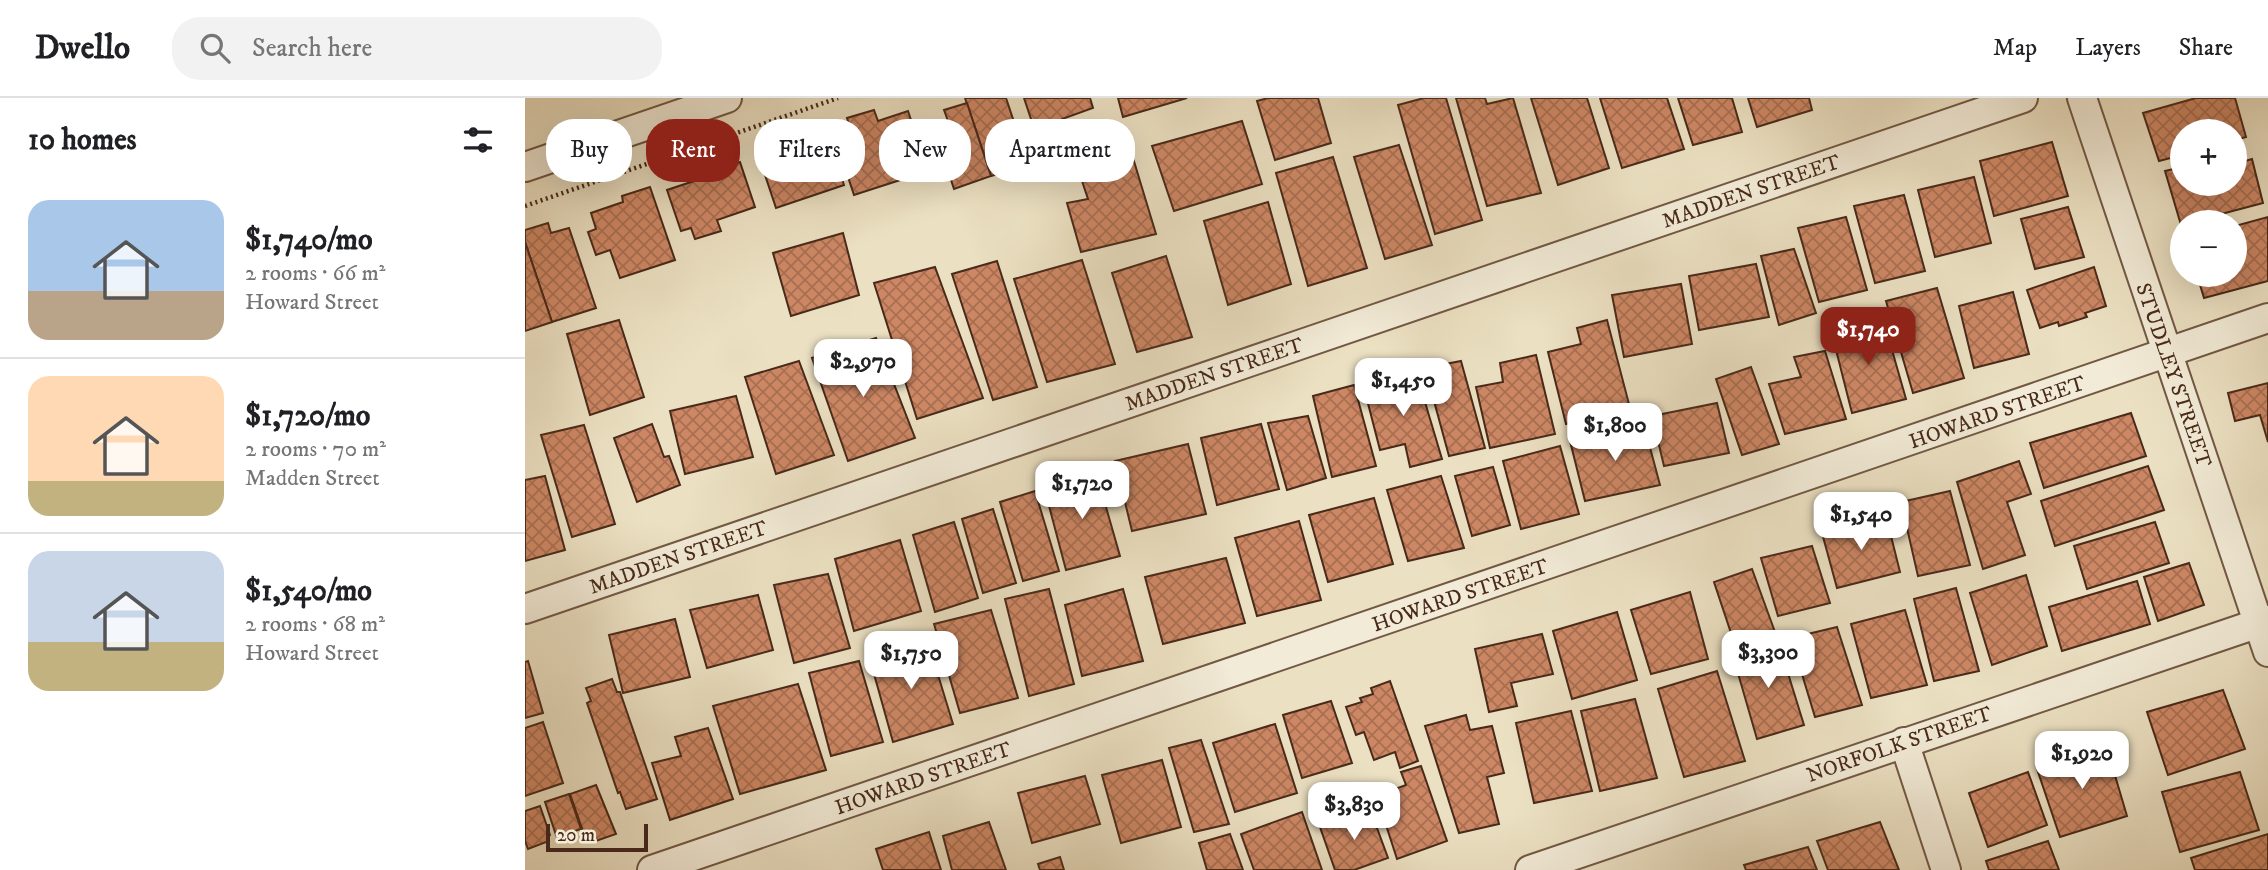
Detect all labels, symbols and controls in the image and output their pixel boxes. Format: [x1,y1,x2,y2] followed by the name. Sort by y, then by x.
[172,17,662,80] search box
[35,28,130,69] text: Dwello
[196,29,234,67] icon: search
[252,32,372,65] text: Search here
[1993,33,2037,63] text: Map
[2075,33,2141,63] text: Layers
[2179,33,2233,63] text: Share
[546,119,632,182] chip: Buy
[646,119,740,182] chip: Rent
[754,119,865,182] chip: Filters
[879,119,971,182] chip: New
[985,119,1135,182] chip: Apartment
[2170,119,2247,287] map controls
[2170,119,2247,196] button: +
[459,121,497,159] icon: filters
[28,122,137,159] text: 10 homes
[1659,149,1844,235] street label: MADDEN STREET
[2170,210,2247,287] button: −
[245,222,373,259] text: $1,740/mo
[84,228,168,312] icon: home
[245,259,385,288] text: 2 rooms · 66 m²
[2129,280,2217,471] street label: STUDLEY STREET
[245,288,379,317] text: Howard Street
[1811,308,1925,367] pin: $1,740
[1836,315,1900,344] text: $1,740
[1122,332,1307,418] street label: MADDEN STREET
[806,340,920,399] pin: $2,970
[830,347,896,376] text: $2,970
[1346,358,1460,418] pin: $1,450
[1371,366,1435,395] text: $1,450
[1906,371,2089,455] street label: HOWARD STREET
[245,398,370,435] text: $1,720/mo
[84,404,168,488] icon: home
[1558,404,1672,463] pin: $1,800
[1583,411,1647,440] text: $1,800
[245,435,386,464] text: 2 rooms · 70 m²
[1025,462,1139,521] pin: $1,720
[245,464,380,493] text: Madden Street
[1051,469,1113,498] text: $1,720
[1804,492,1918,552] pin: $1,540
[1830,500,1892,529] text: $1,540
[586,515,771,601] street label: MADDEN STREET
[1369,554,1552,638] street label: HOWARD STREET
[245,573,372,610] text: $1,540/mo
[84,579,168,663] icon: home
[245,610,385,639] text: 2 rooms · 68 m²
[1711,630,1825,690] pin: $3,300
[854,632,968,691] pin: $1,750
[1738,638,1798,667] text: $3,300
[245,639,379,668] text: Howard Street
[880,639,942,668] text: $1,750
[1803,701,1995,789] street label: NORFOLK STREET
[2025,732,2139,791] pin: $1,920
[832,737,1015,821] street label: HOWARD STREET
[2051,739,2113,768] text: $1,920
[1297,782,1411,842] pin: $3,830
[1324,790,1384,819] text: $3,830
[546,821,647,853] scale bar
[557,824,595,847] text: 20 m

